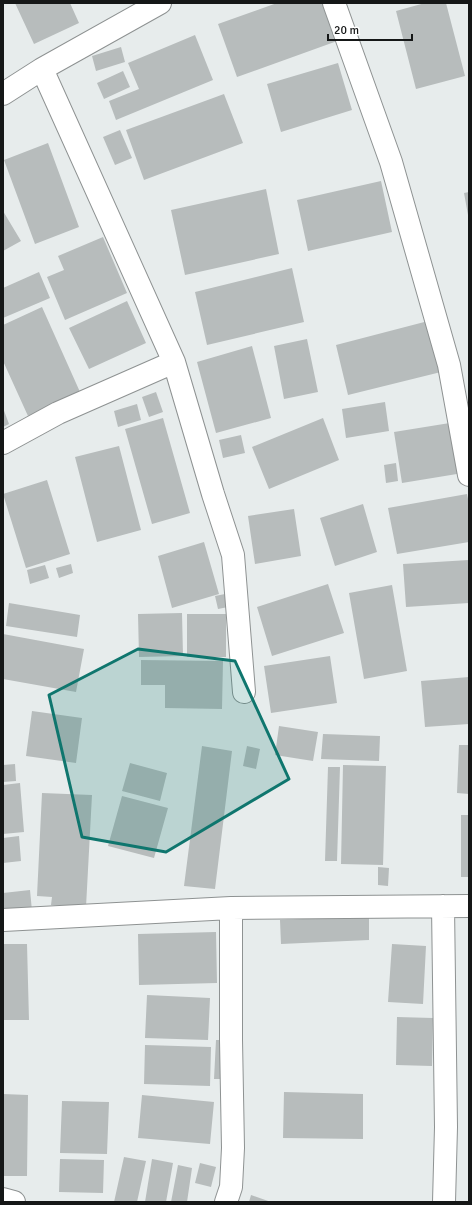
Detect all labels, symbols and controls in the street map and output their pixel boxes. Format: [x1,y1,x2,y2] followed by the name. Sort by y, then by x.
[328,16,412,42] scale bar
[334,23,359,38] text: 20 m

